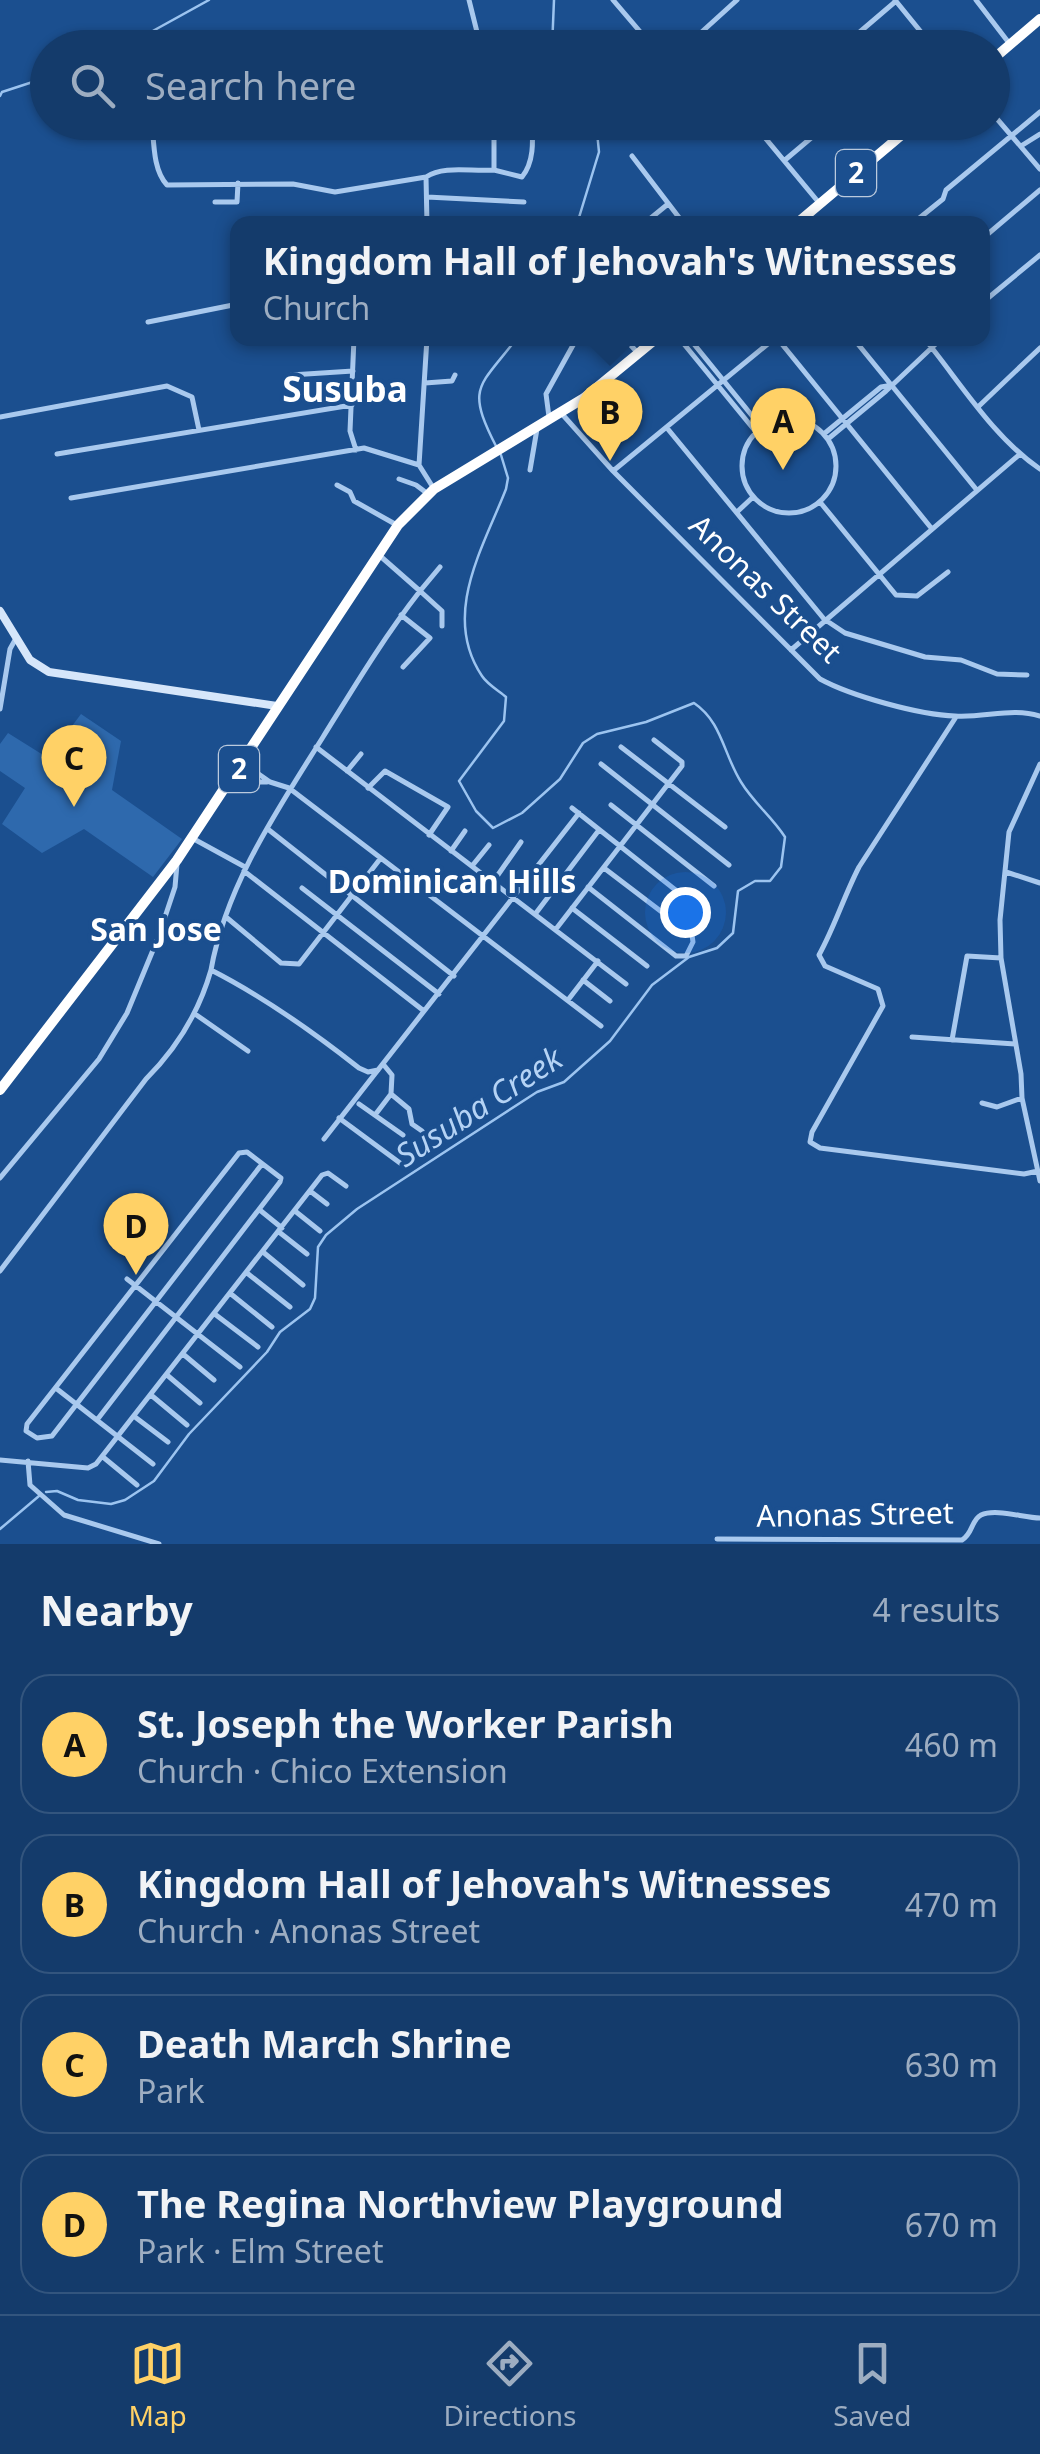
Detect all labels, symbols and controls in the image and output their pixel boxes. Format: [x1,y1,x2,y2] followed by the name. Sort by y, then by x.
[30,30,1010,140] search box
[65,58,120,113] icon: search
[145,59,356,111] text: Search here
[836,150,876,196] road number: 2
[230,216,990,346] popup
[263,234,957,286] text: Kingdom Hall of Jehovah's Witnesses
[263,286,370,329] text: Church
[282,365,408,412] district label: Susuba
[578,378,642,461] pin: B
[750,388,816,470] pin: A
[681,505,851,671] street label: Anonas Street
[42,724,106,807] pin: C
[219,746,259,792] road number: 2
[328,859,576,902] district label: Dominican Hills
[660,887,711,938] your location
[90,907,222,950] district label: San Jose
[386,1035,571,1176] water label: Susuba Creek
[104,1192,168,1275] pin: D
[756,1491,954,1536] street label: Anonas Street
[40,1581,193,1638] text: Nearby
[873,1588,1000,1631] text: 4 results
[137,1697,674,1749] text: St. Joseph the Worker Parish
[63,1723,86,1766] text: A
[905,1723,998,1766] text: 460 m
[137,1749,508,1792] text: Church · Chico Extension
[137,1857,831,1909] text: Kingdom Hall of Jehovah's Witnesses
[64,1883,85,1926] text: B
[905,1883,998,1926] text: 470 m
[137,1909,480,1952] text: Church · Anonas Street
[137,2017,512,2069] text: Death March Shrine
[64,2043,85,2086] text: C
[905,2043,998,2086] text: 630 m
[137,2069,205,2112] text: Park
[137,2177,784,2229] text: The Regina Northview Playground
[63,2203,86,2246] text: D
[905,2203,998,2246] text: 670 m
[137,2229,383,2272] text: Park · Elm Street
[128,2336,187,2434] tab: Map
[444,2336,576,2434] tab: Directions
[833,2336,912,2434] tab: Saved

